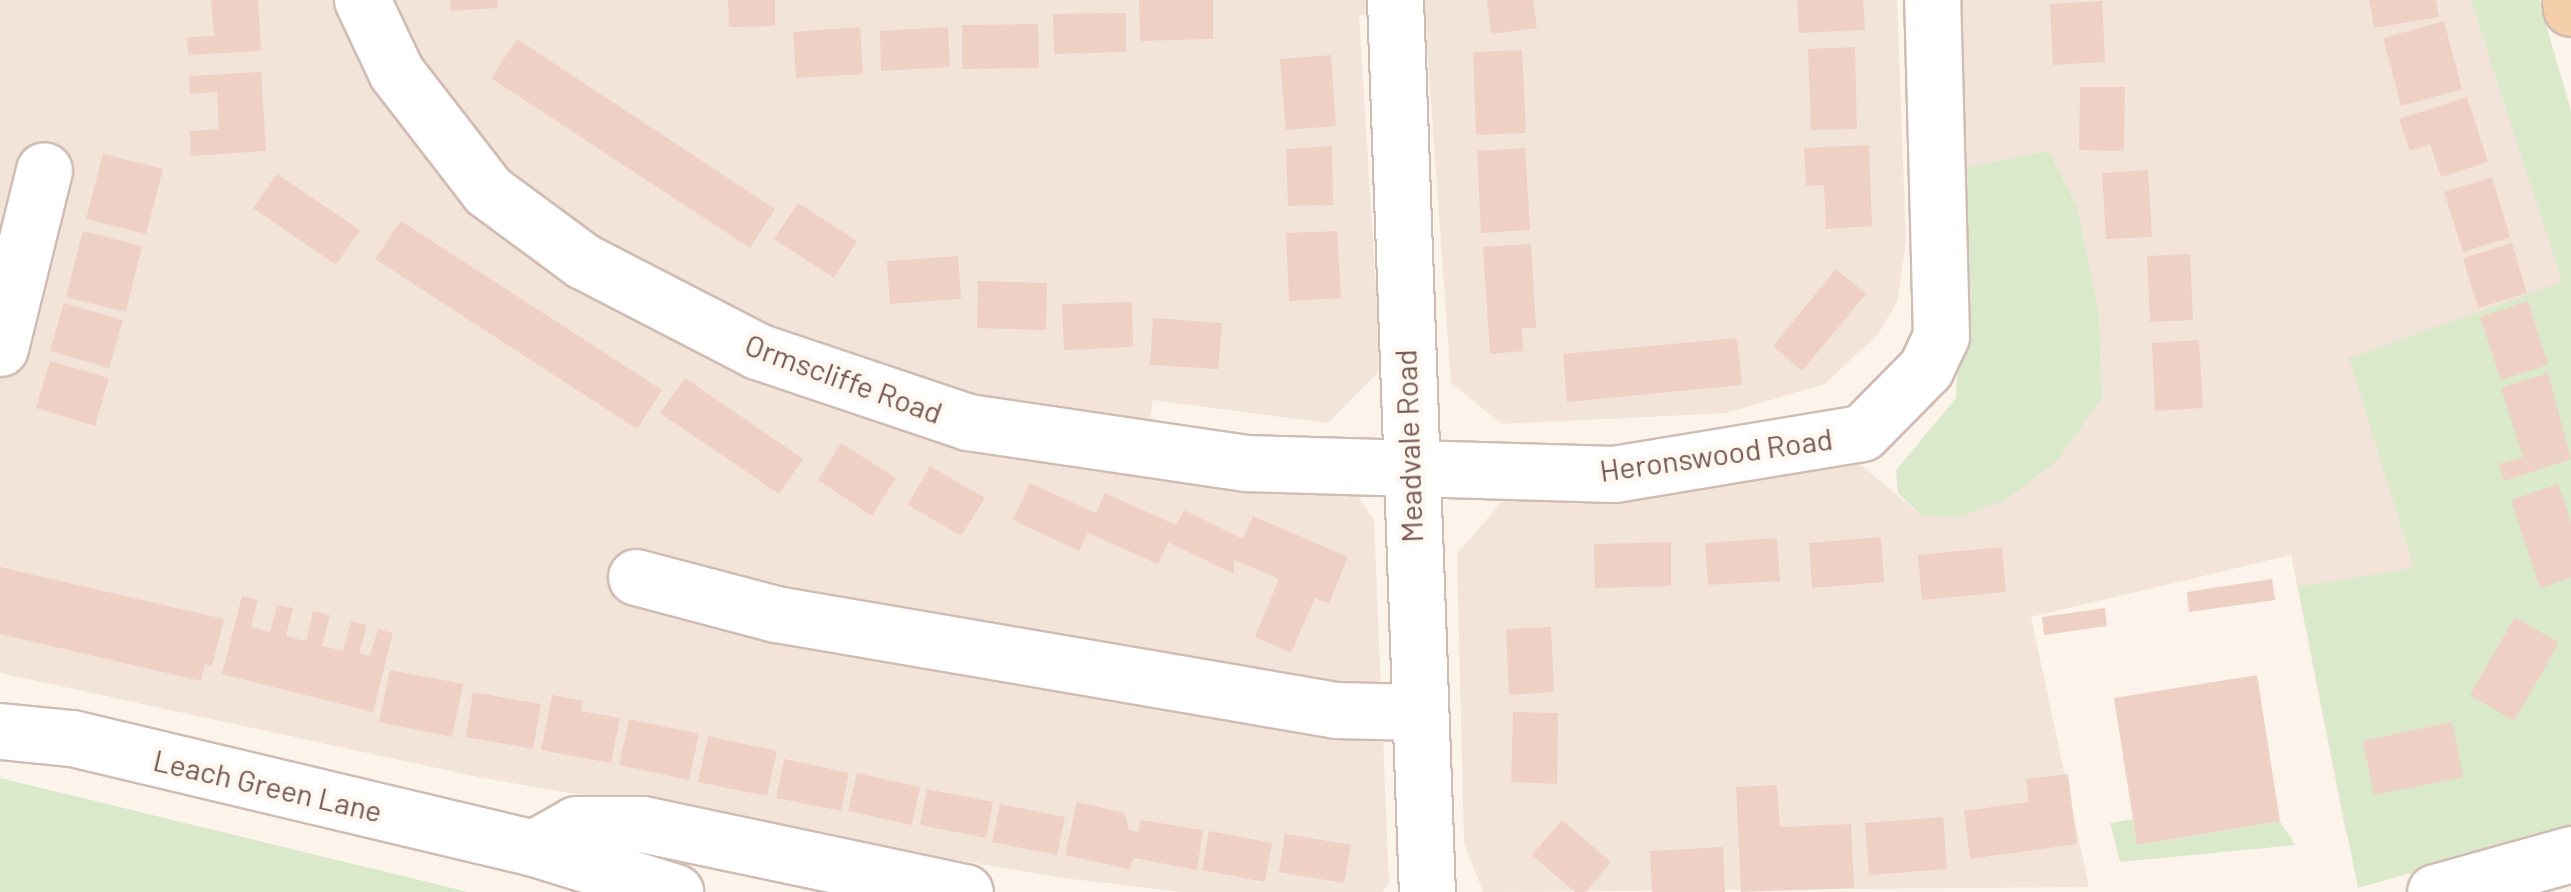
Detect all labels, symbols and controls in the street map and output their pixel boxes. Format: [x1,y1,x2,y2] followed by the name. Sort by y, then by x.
[740,326,948,430] street label: Ormscliffe Road
[1387,349,1429,543] street label: Meadvale Road
[1597,420,1835,488] street label: Heronswood Road
[150,741,386,829] street label: Leach Green Lane

